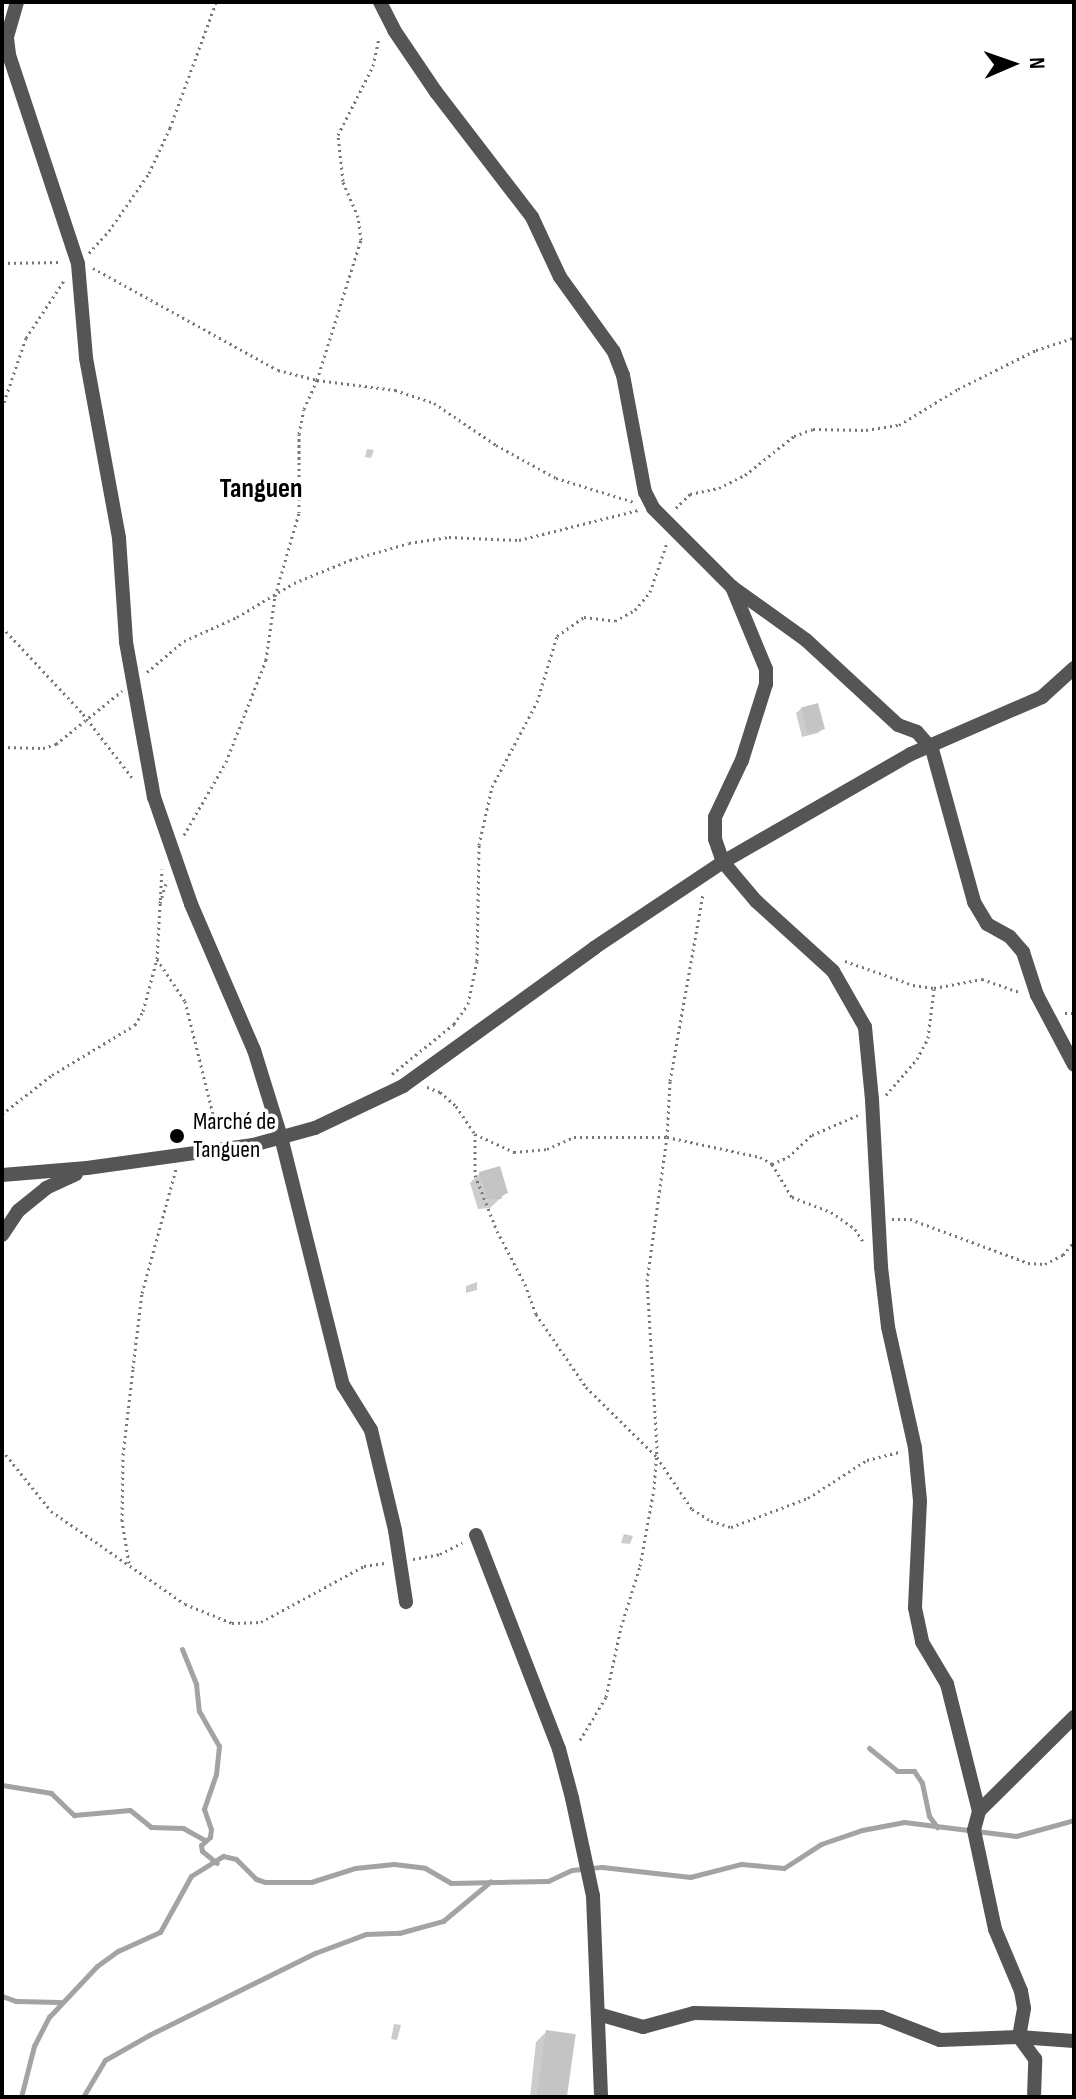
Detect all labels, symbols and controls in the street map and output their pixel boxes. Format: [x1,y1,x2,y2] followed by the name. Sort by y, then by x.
[972,24,1052,104] north arrow
[1023,57,1050,69] text: N
[220,472,302,506] district label: Tanguen
[193,1108,276,1164] place label: Marché de Tanguen
[168,1127,186,1145] marker: Marché de Tanguen

